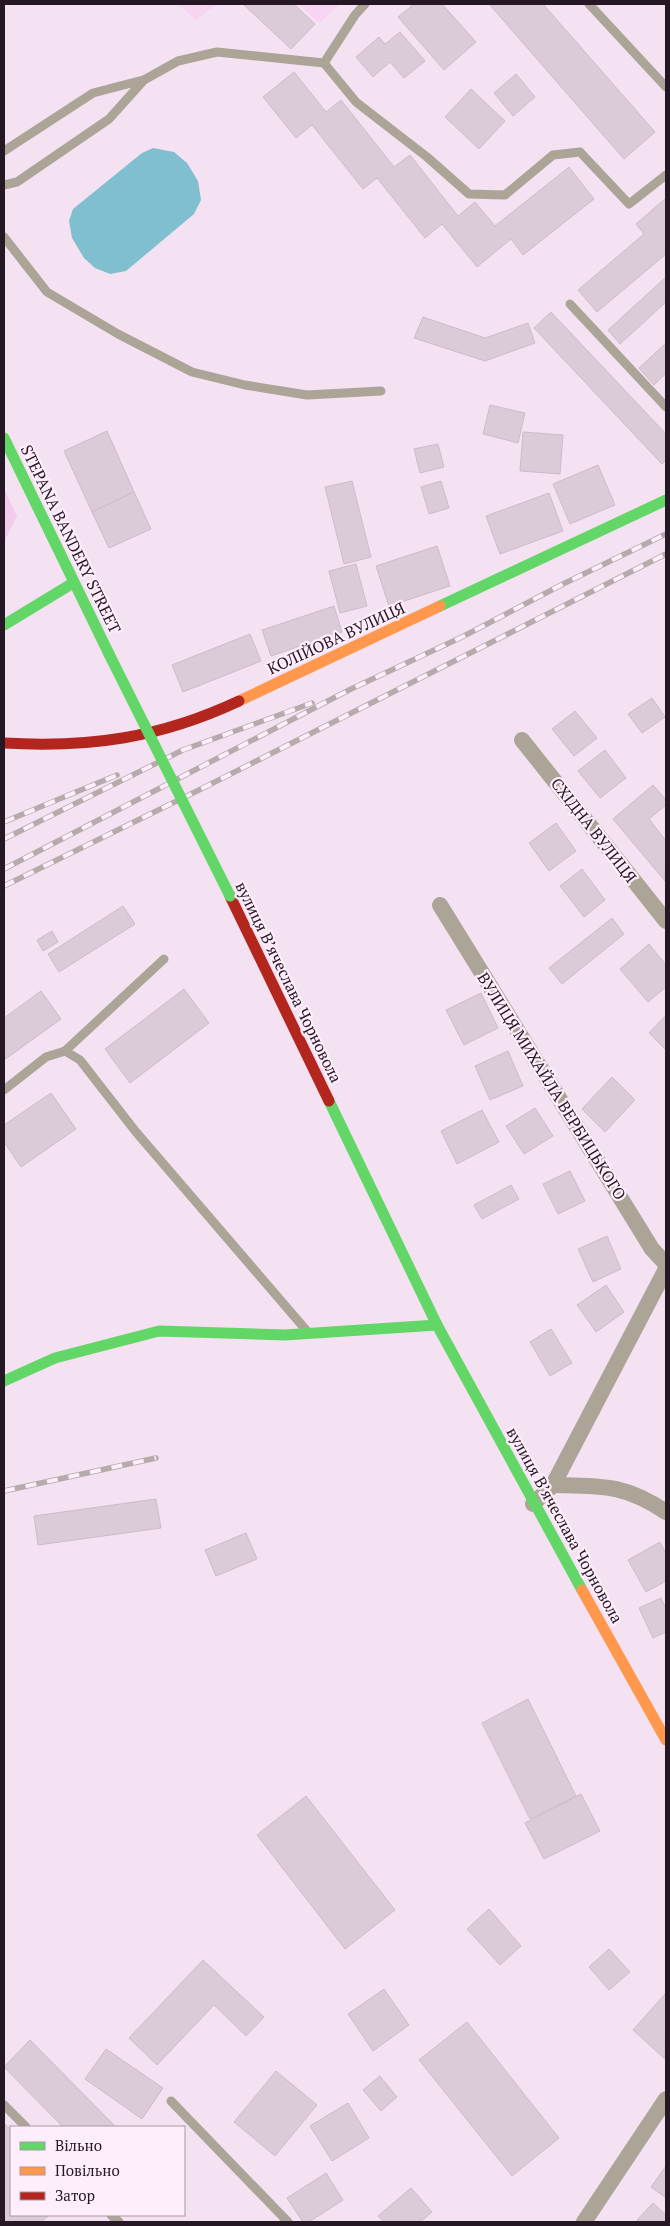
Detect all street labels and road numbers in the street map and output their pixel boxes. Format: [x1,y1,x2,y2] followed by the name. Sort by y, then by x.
[16,441,126,637] street label: STEPANA BANDERY STREET
[264,596,408,680] street label: КОЛІЙОВА ВУЛИЦЯ
[546,773,642,887] street label: СХІДНА ВУЛИЦЯ
[231,878,347,1086] street label: вулиця Вʼячеслава Чорновола
[473,968,631,1204] street label: ВУЛИЦЯ МИХАЙЛА ВЕРБИЦЬКОГО
[502,1423,628,1627] street label: вулиця Вʼячеслава Чорновола

